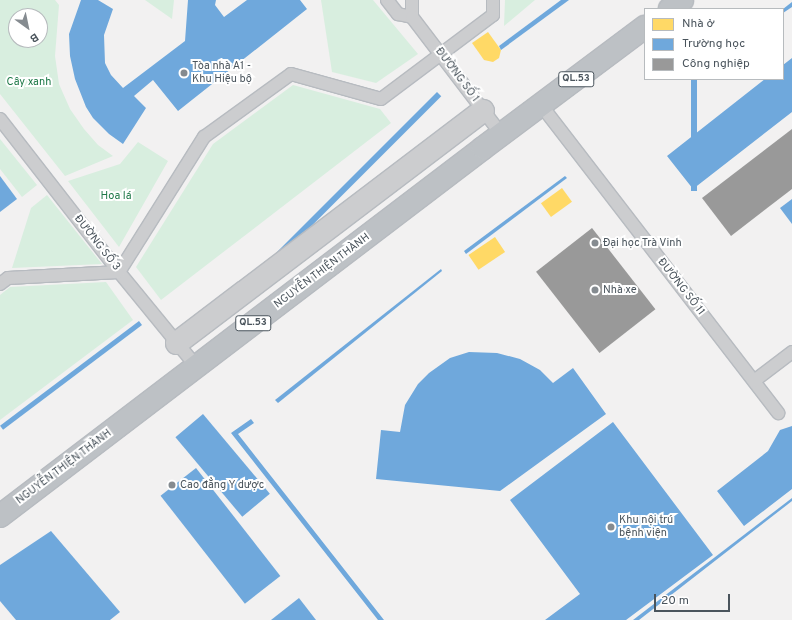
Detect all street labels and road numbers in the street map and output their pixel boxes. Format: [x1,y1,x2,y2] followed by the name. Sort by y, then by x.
[432,45,482,105] street label: ĐƯỜNG SỐ 1
[558,71,594,87] road number: QL.53
[71,213,123,273] street label: ĐƯỜNG SỐ 3
[271,230,373,312] street label: NGUYỄN THIỆN THÀNH
[655,256,707,318] street label: ĐƯỜNG SỐ 11
[235,315,271,331] road number: QL.53
[13,426,115,508] street label: NGUYỄN THIỆN THÀNH

